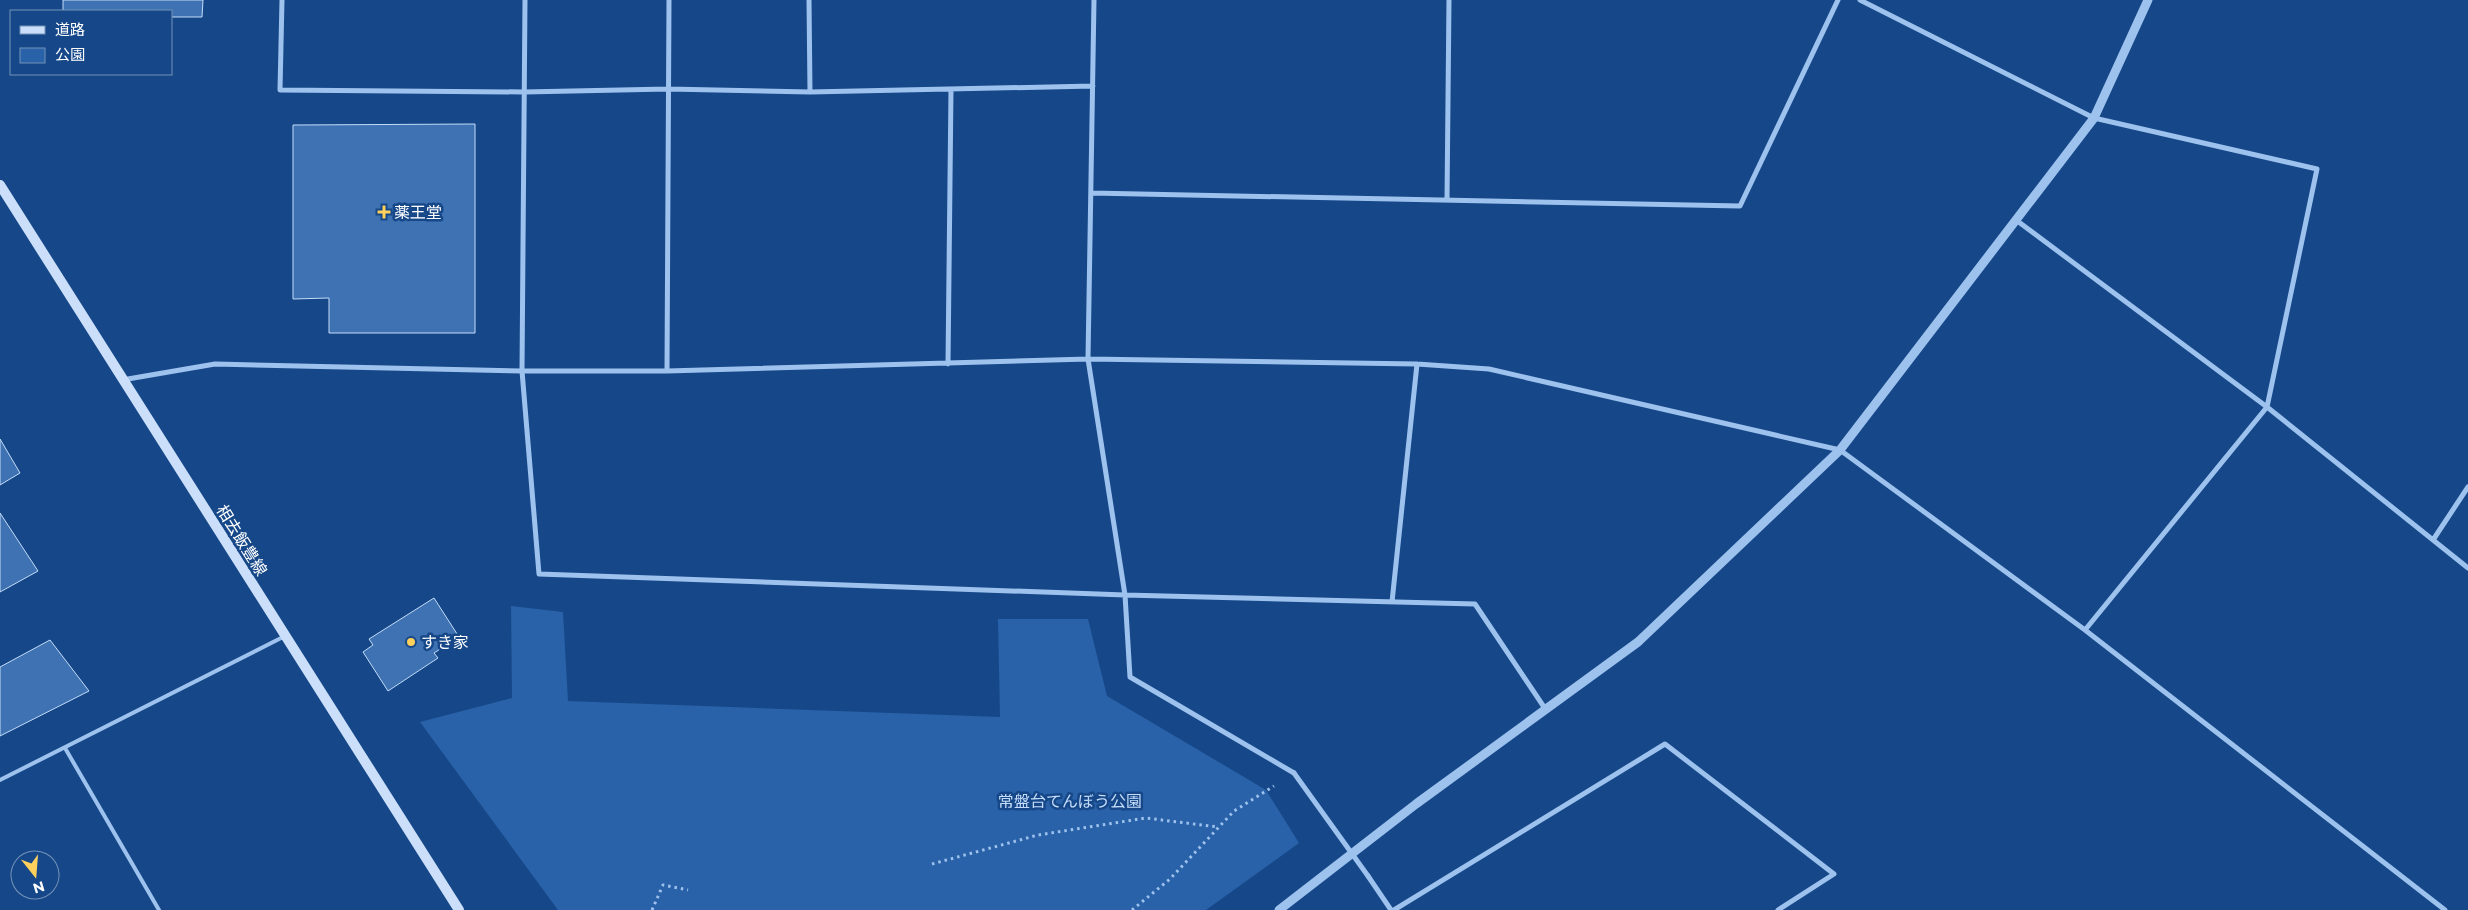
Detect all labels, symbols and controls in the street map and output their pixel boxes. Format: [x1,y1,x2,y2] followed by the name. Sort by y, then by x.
[10,10,172,75] legend
[55,20,85,39] text: 道路
[55,45,85,64] text: 公園
[394,203,442,222] place label: 薬王堂
[378,206,390,218] marker: 薬王堂
[212,501,271,579] street label: 相去飯豊線
[421,633,469,652] place label: すき家
[405,636,417,648] marker: すき家
[998,792,1142,811] park label: 常盤台てんぼう公園
[10,850,60,900] north arrow
[31,877,47,898] text: N

